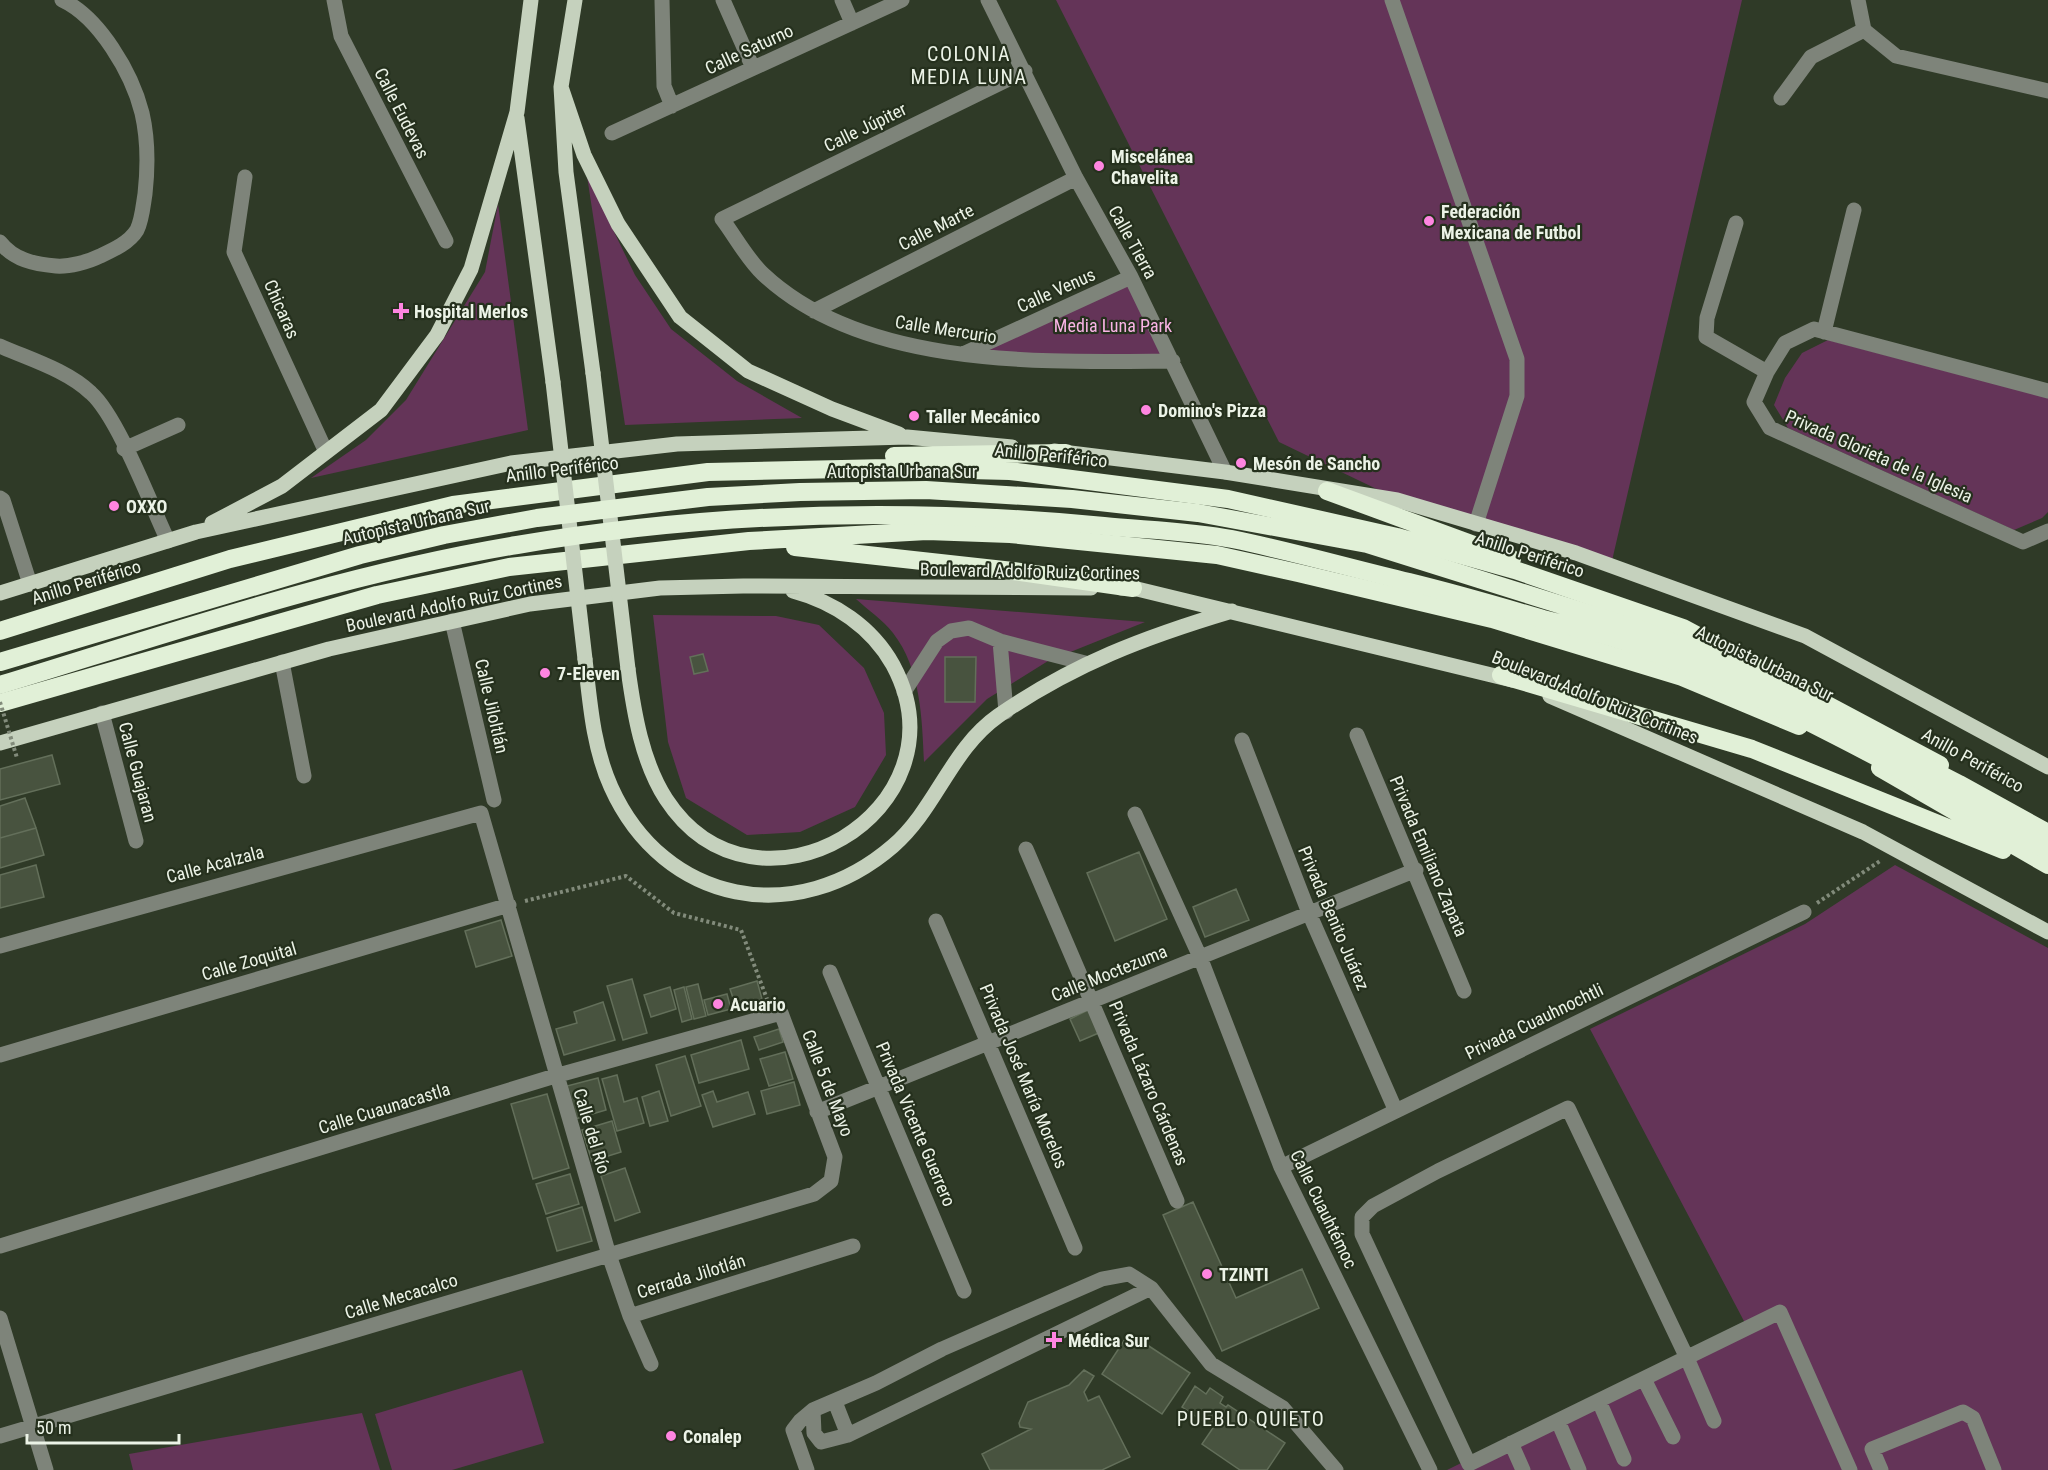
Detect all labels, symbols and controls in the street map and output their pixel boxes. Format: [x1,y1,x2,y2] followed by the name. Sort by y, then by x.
[702,19,796,79] street label: Calle Saturno
[910,42,1028,89] district label: COLONIA MEDIA LUNA
[370,64,434,162] street label: Calle Eudevas
[820,98,910,156] street label: Calle Júpiter
[1111,146,1193,188] place label: Miscelánea Chavelita
[1092,159,1106,173] marker: Miscelánea Chavelita
[895,199,977,255] street label: Calle Marte
[1441,201,1581,243] place label: Federación Mexicana de Futbol
[1104,202,1162,282] street label: Calle Tierra
[1422,214,1436,228] marker: Federación Mexicana de Futbol
[1014,263,1098,317] street label: Calle Venus
[260,276,304,342] street label: Chicaras
[414,301,528,322] place label: Hospital Merlos
[392,302,410,320] marker: Hospital Merlos
[894,311,998,347] street label: Calle Mercurio
[1054,315,1172,336] park label: Media Luna Park
[1158,400,1266,421] place label: Domino's Pizza
[1139,403,1153,417] marker: Domino's Pizza
[1782,405,1976,507] street label: Privada Glorieta de la Iglesia
[926,406,1040,427] place label: Taller Mecánico
[907,409,921,423] marker: Taller Mecánico
[993,439,1109,471] street label: Anillo Periférico
[504,452,620,486] street label: Anillo Periférico
[1253,453,1380,474] place label: Mesón de Sancho
[1234,456,1248,470] marker: Mesón de Sancho
[827,461,978,482] street label: Autopista Urbana Sur
[340,495,492,549] street label: Autopista Urbana Sur
[126,496,168,517] place label: OXXO
[107,499,121,513] marker: OXXO
[1473,526,1587,582] street label: Anillo Periférico
[29,555,143,609] street label: Anillo Periférico
[920,559,1140,583] street label: Boulevard Adolfo Ruiz Cortines
[344,570,564,636] street label: Boulevard Adolfo Ruiz Cortines
[1693,621,1838,706] street label: Autopista Urbana Sur
[1489,646,1701,748] street label: Boulevard Adolfo Ruiz Cortines
[471,657,513,755] street label: Calle Jiloltlán
[557,663,620,684] place label: 7-Eleven
[538,666,552,680] marker: 7-Eleven
[115,720,161,824] street label: Calle Guajaran
[1918,723,2028,797] street label: Anillo Periférico
[1386,773,1472,939] street label: Privada Emiliano Zapata
[164,841,266,887] street label: Calle Acalzala
[1294,843,1374,993] street label: Privada Benito Juárez
[199,937,299,985] street label: Calle Zoquital
[1048,940,1170,1006] street label: Calle Moctezuma
[1462,979,1606,1063] street label: Privada Cuauhnochtli
[976,981,1072,1171] street label: Privada José María Morelos
[730,994,786,1015] place label: Acuario
[711,997,725,1011] marker: Acuario
[1105,998,1193,1168] street label: Privada Lázaro Cárdenas
[798,1027,858,1139] street label: Calle 5 de Mayo
[872,1039,960,1209] street label: Privada Vicente Guerrero
[316,1078,452,1138] street label: Calle Cuaunacastla
[569,1086,615,1176] street label: Calle del Río
[1286,1146,1362,1272] street label: Calle Cuauhtémoc
[634,1250,748,1302] street label: Cerrada Jilotlán
[1219,1264,1269,1285] place label: TZINTI
[1200,1267,1214,1281] marker: TZINTI
[342,1269,460,1323] street label: Calle Mecacalco
[1068,1330,1149,1351] place label: Médica Sur
[1045,1331,1063,1349] marker: Médica Sur
[27,1407,178,1445] scale bar
[1177,1407,1325,1431] district label: PUEBLO QUIETO
[36,1417,71,1438] text: 50 m
[683,1426,742,1447] place label: Conalep
[664,1429,678,1443] marker: Conalep

